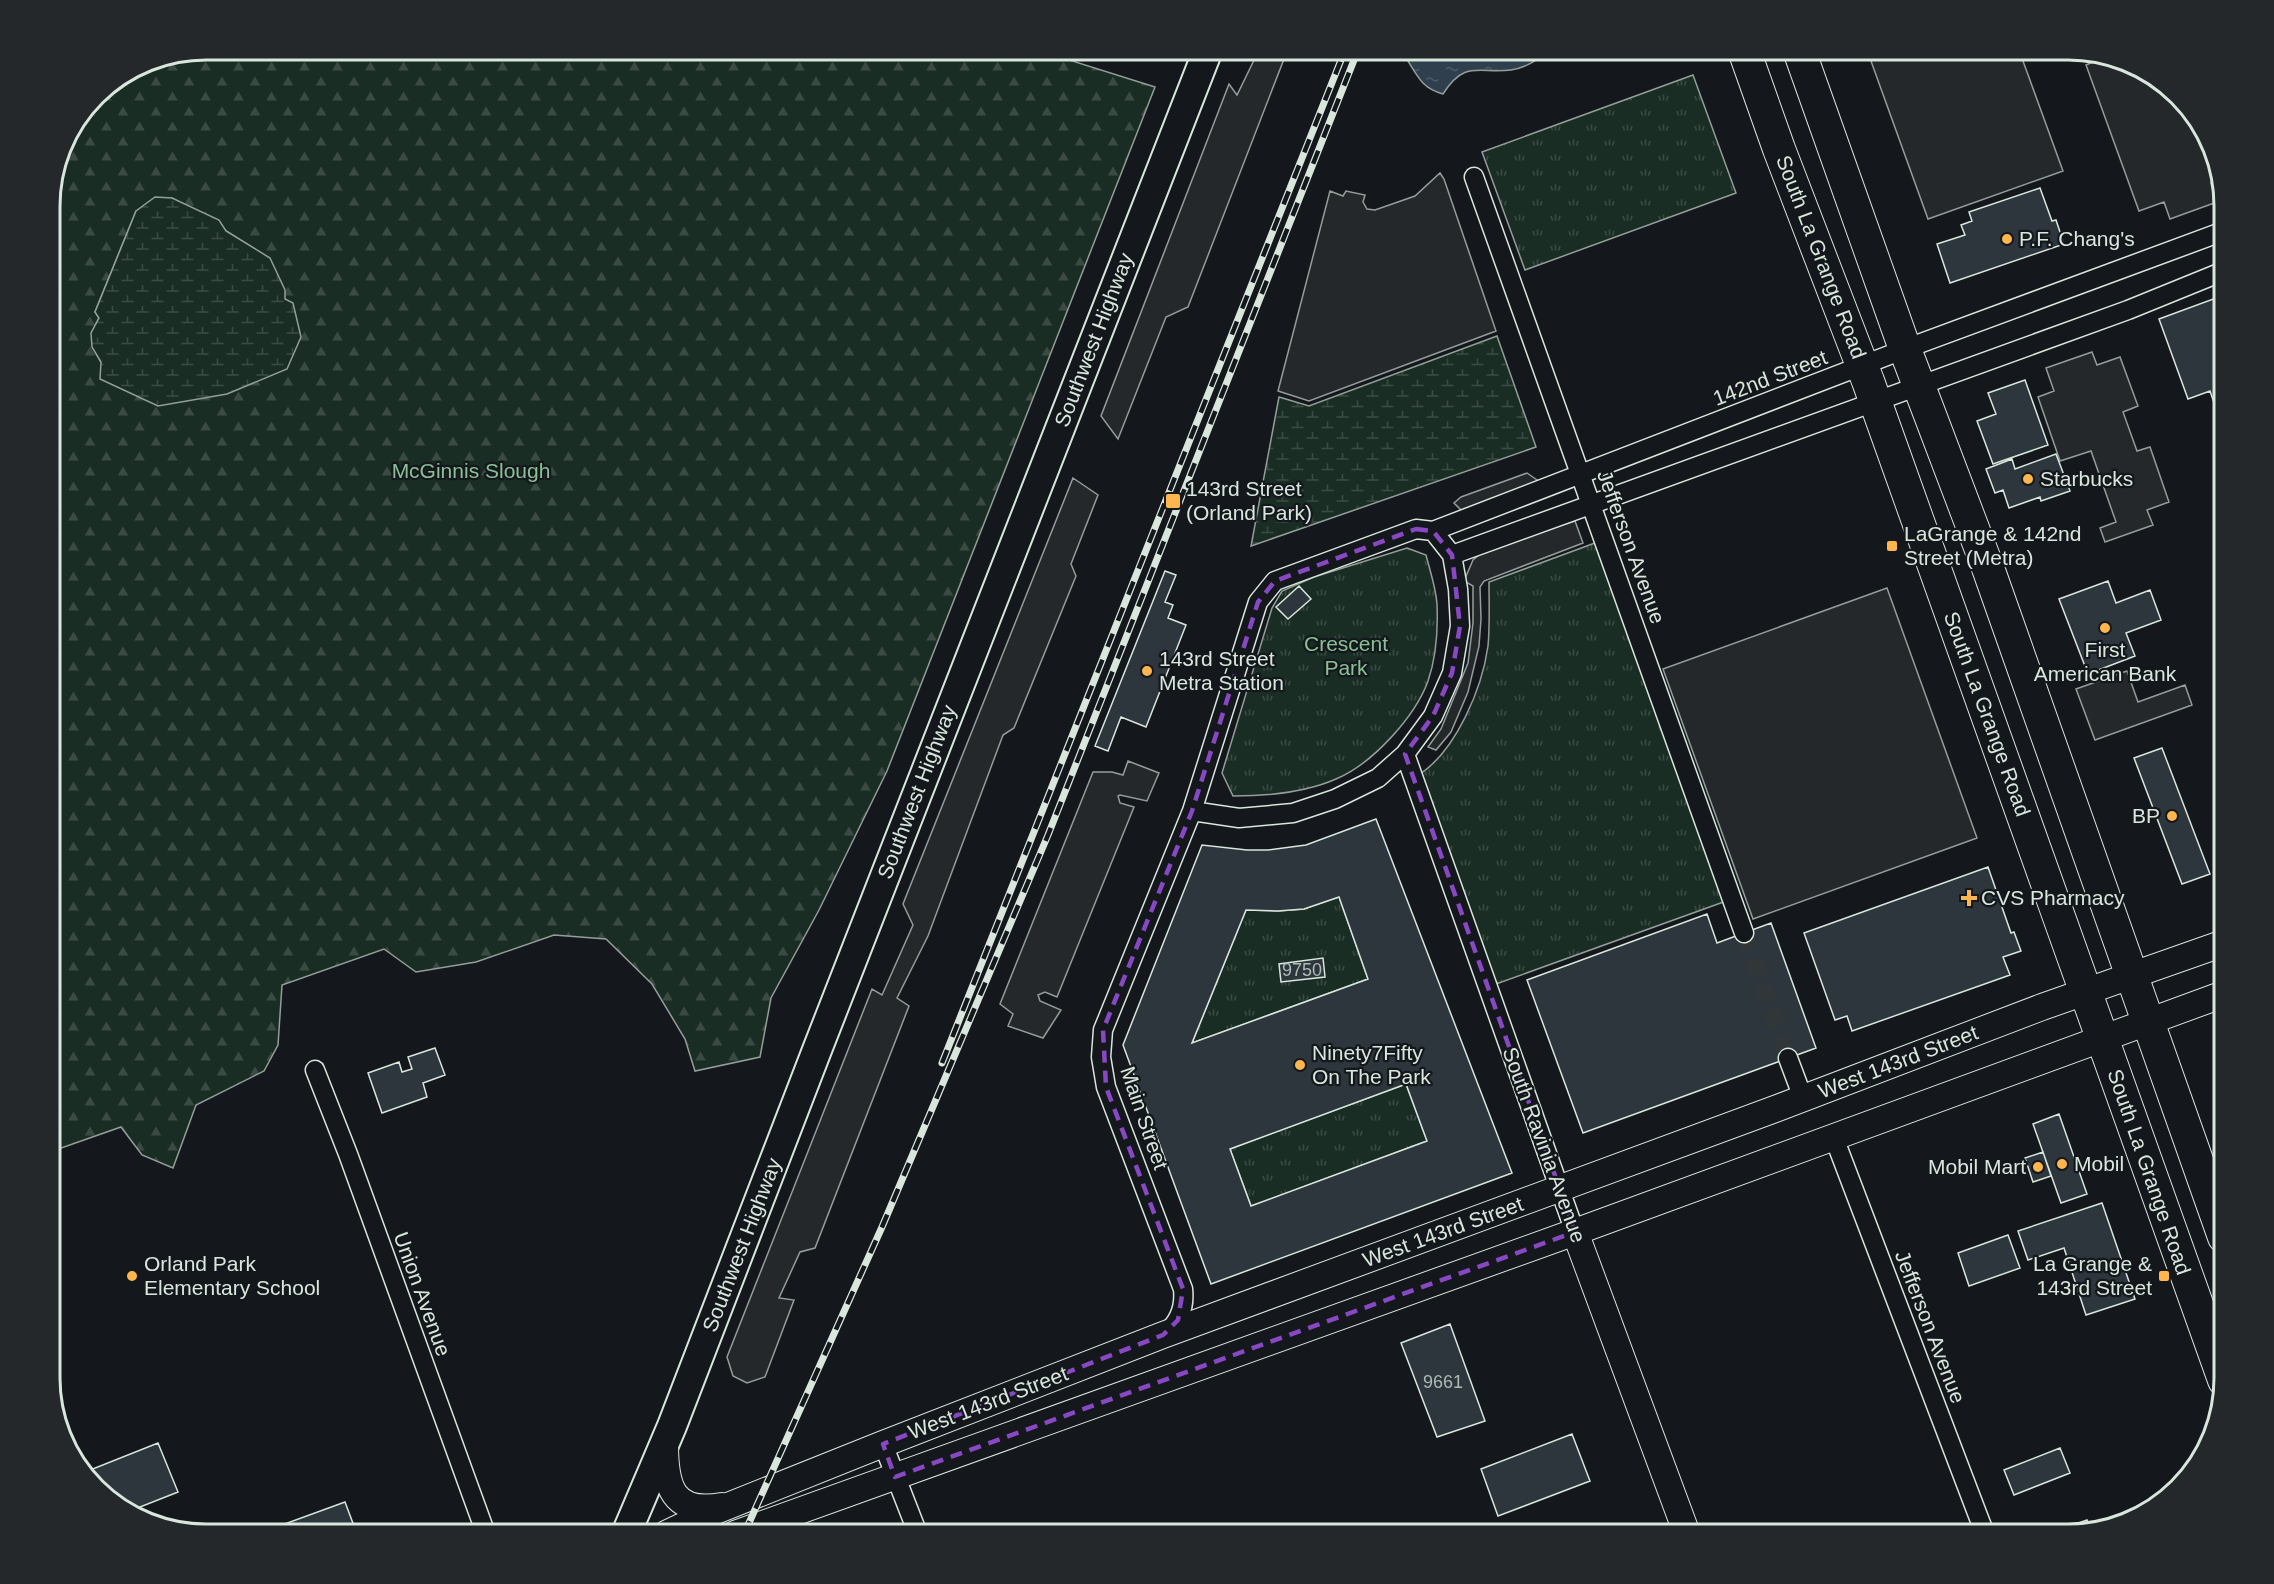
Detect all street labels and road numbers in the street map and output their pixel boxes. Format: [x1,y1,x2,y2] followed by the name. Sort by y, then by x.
[1772,152,1871,362] street label: South La Grange Road
[1050,249,1137,430] street label: Southwest Highway
[1710,345,1830,410] street label: 142nd Street
[1593,467,1670,627] street label: Jefferson Avenue
[1940,608,2035,819] street label: South La Grange Road
[873,701,960,882] street label: Southwest Highway
[1815,1020,1981,1103] street label: West 143rd Street
[1498,1044,1591,1246] street label: South Ravinia Avenue
[1116,1063,1173,1172] street label: Main Street
[2103,1066,2196,1278] street label: South La Grange Road
[698,1154,785,1335] street label: Southwest Highway
[1360,1192,1526,1271] street label: West 143rd Street
[389,1229,456,1359] street label: Union Avenue
[1891,1247,1970,1406] street label: Jefferson Avenue
[905,1361,1071,1444] street label: West 143rd Street

